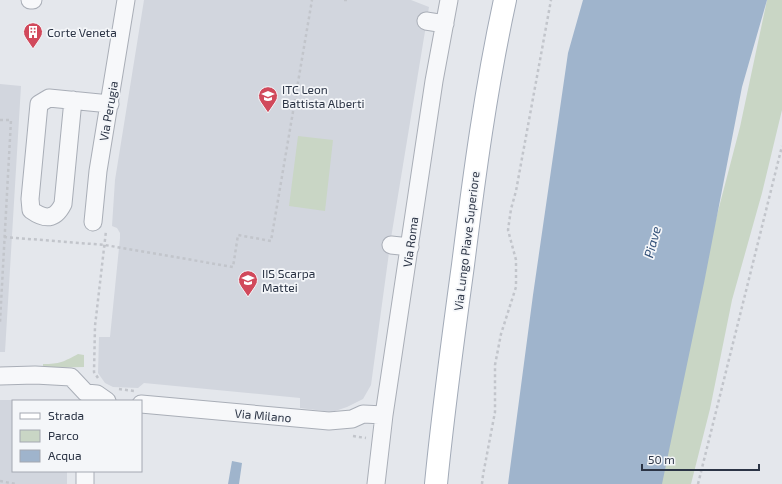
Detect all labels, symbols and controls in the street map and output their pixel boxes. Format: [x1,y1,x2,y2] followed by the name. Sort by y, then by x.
[22,21,44,49] building icon: Corte Veneta
[47,25,117,39] place label: Corte Veneta
[96,80,120,142] street label: Via Perugia
[282,82,364,110] place label: ITC Leon Battista Alberti
[257,85,279,113] school or university icon: ITC Leon Battista Alberti
[450,170,482,312] street label: Via Lungo Piave Superiore
[400,216,420,268] street label: Via Roma
[640,224,664,260] water label: Piave
[262,266,315,294] place label: IIS Scarpa Mattei
[237,269,259,297] school or university icon: IIS Scarpa Mattei
[12,400,142,472] legend
[234,406,292,424] street label: Via Milano
[48,408,84,422] text: Strada
[48,428,79,442] text: Parco
[642,446,759,472] scale bar
[48,448,82,462] text: Acqua
[648,452,675,466] text: 50 m

